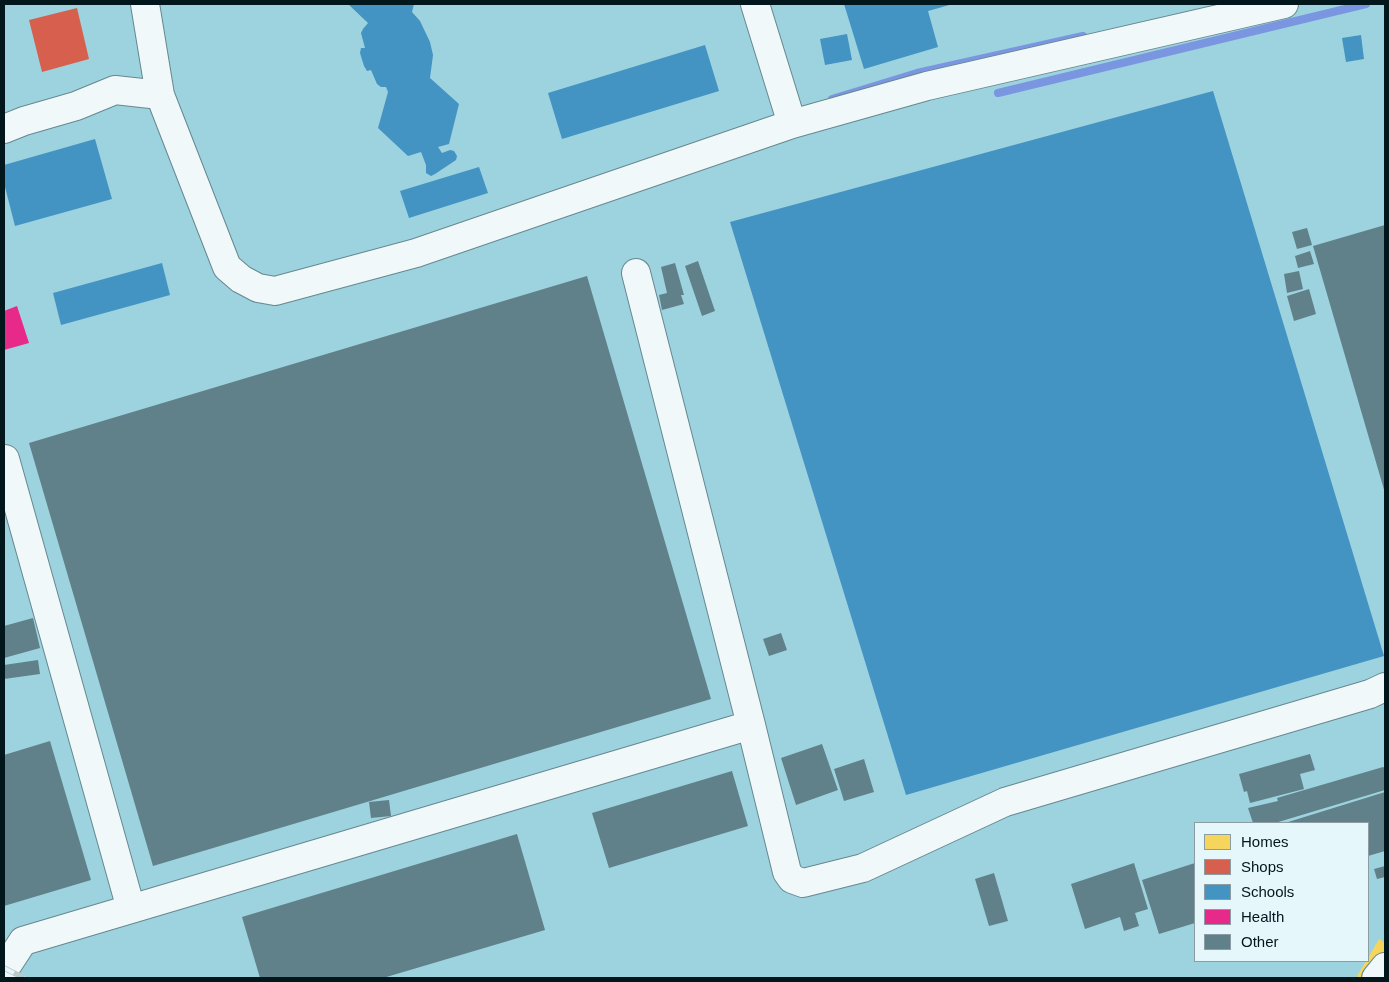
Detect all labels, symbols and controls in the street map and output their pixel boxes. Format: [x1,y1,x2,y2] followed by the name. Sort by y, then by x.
[1194,822,1369,962] legend
[1241,833,1289,850] text: Homes
[1241,858,1284,875] text: Shops
[1241,883,1294,900] text: Schools
[1241,908,1284,925] text: Health
[1241,933,1279,950] text: Other

